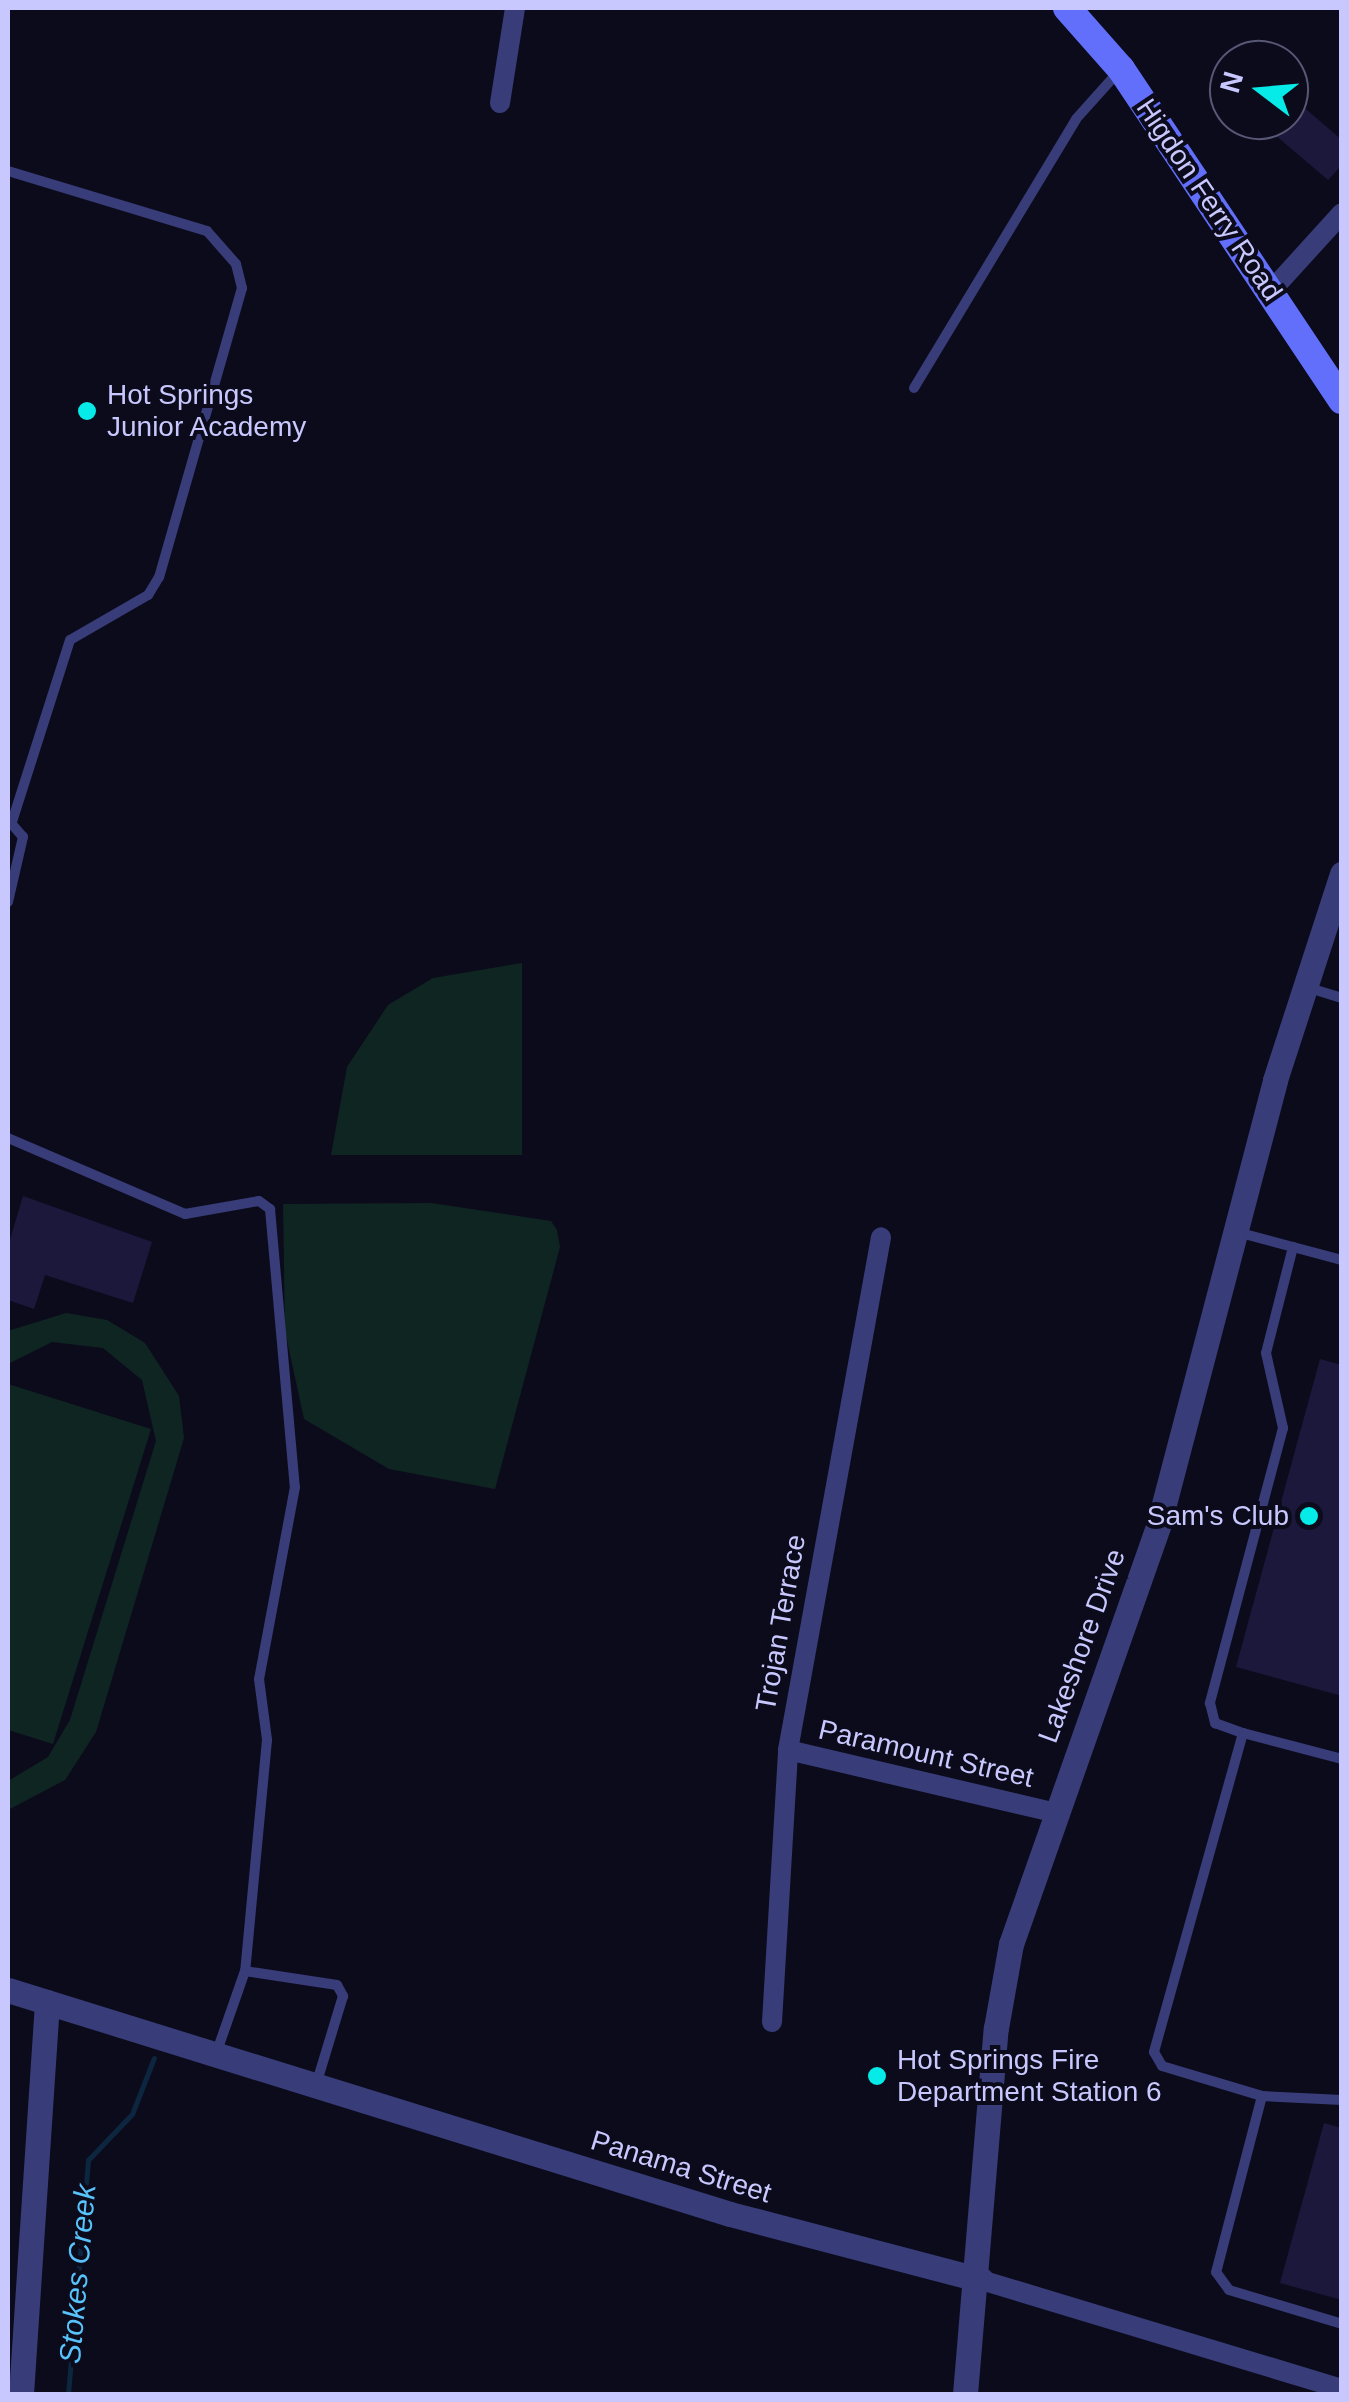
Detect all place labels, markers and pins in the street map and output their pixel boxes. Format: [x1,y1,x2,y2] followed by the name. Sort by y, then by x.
[107,378,308,444] place label: Hot Springs Junior Academy
[76,400,98,422] marker: Hot Springs Junior Academy
[1147,1499,1289,1533] place label: Sam's Club
[1298,1505,1320,1527] marker: Sam's Club
[897,2043,1162,2109] place label: Hot Springs Fire Department Station 6
[866,2065,888,2087] marker: Hot Springs Fire Department Station 6

